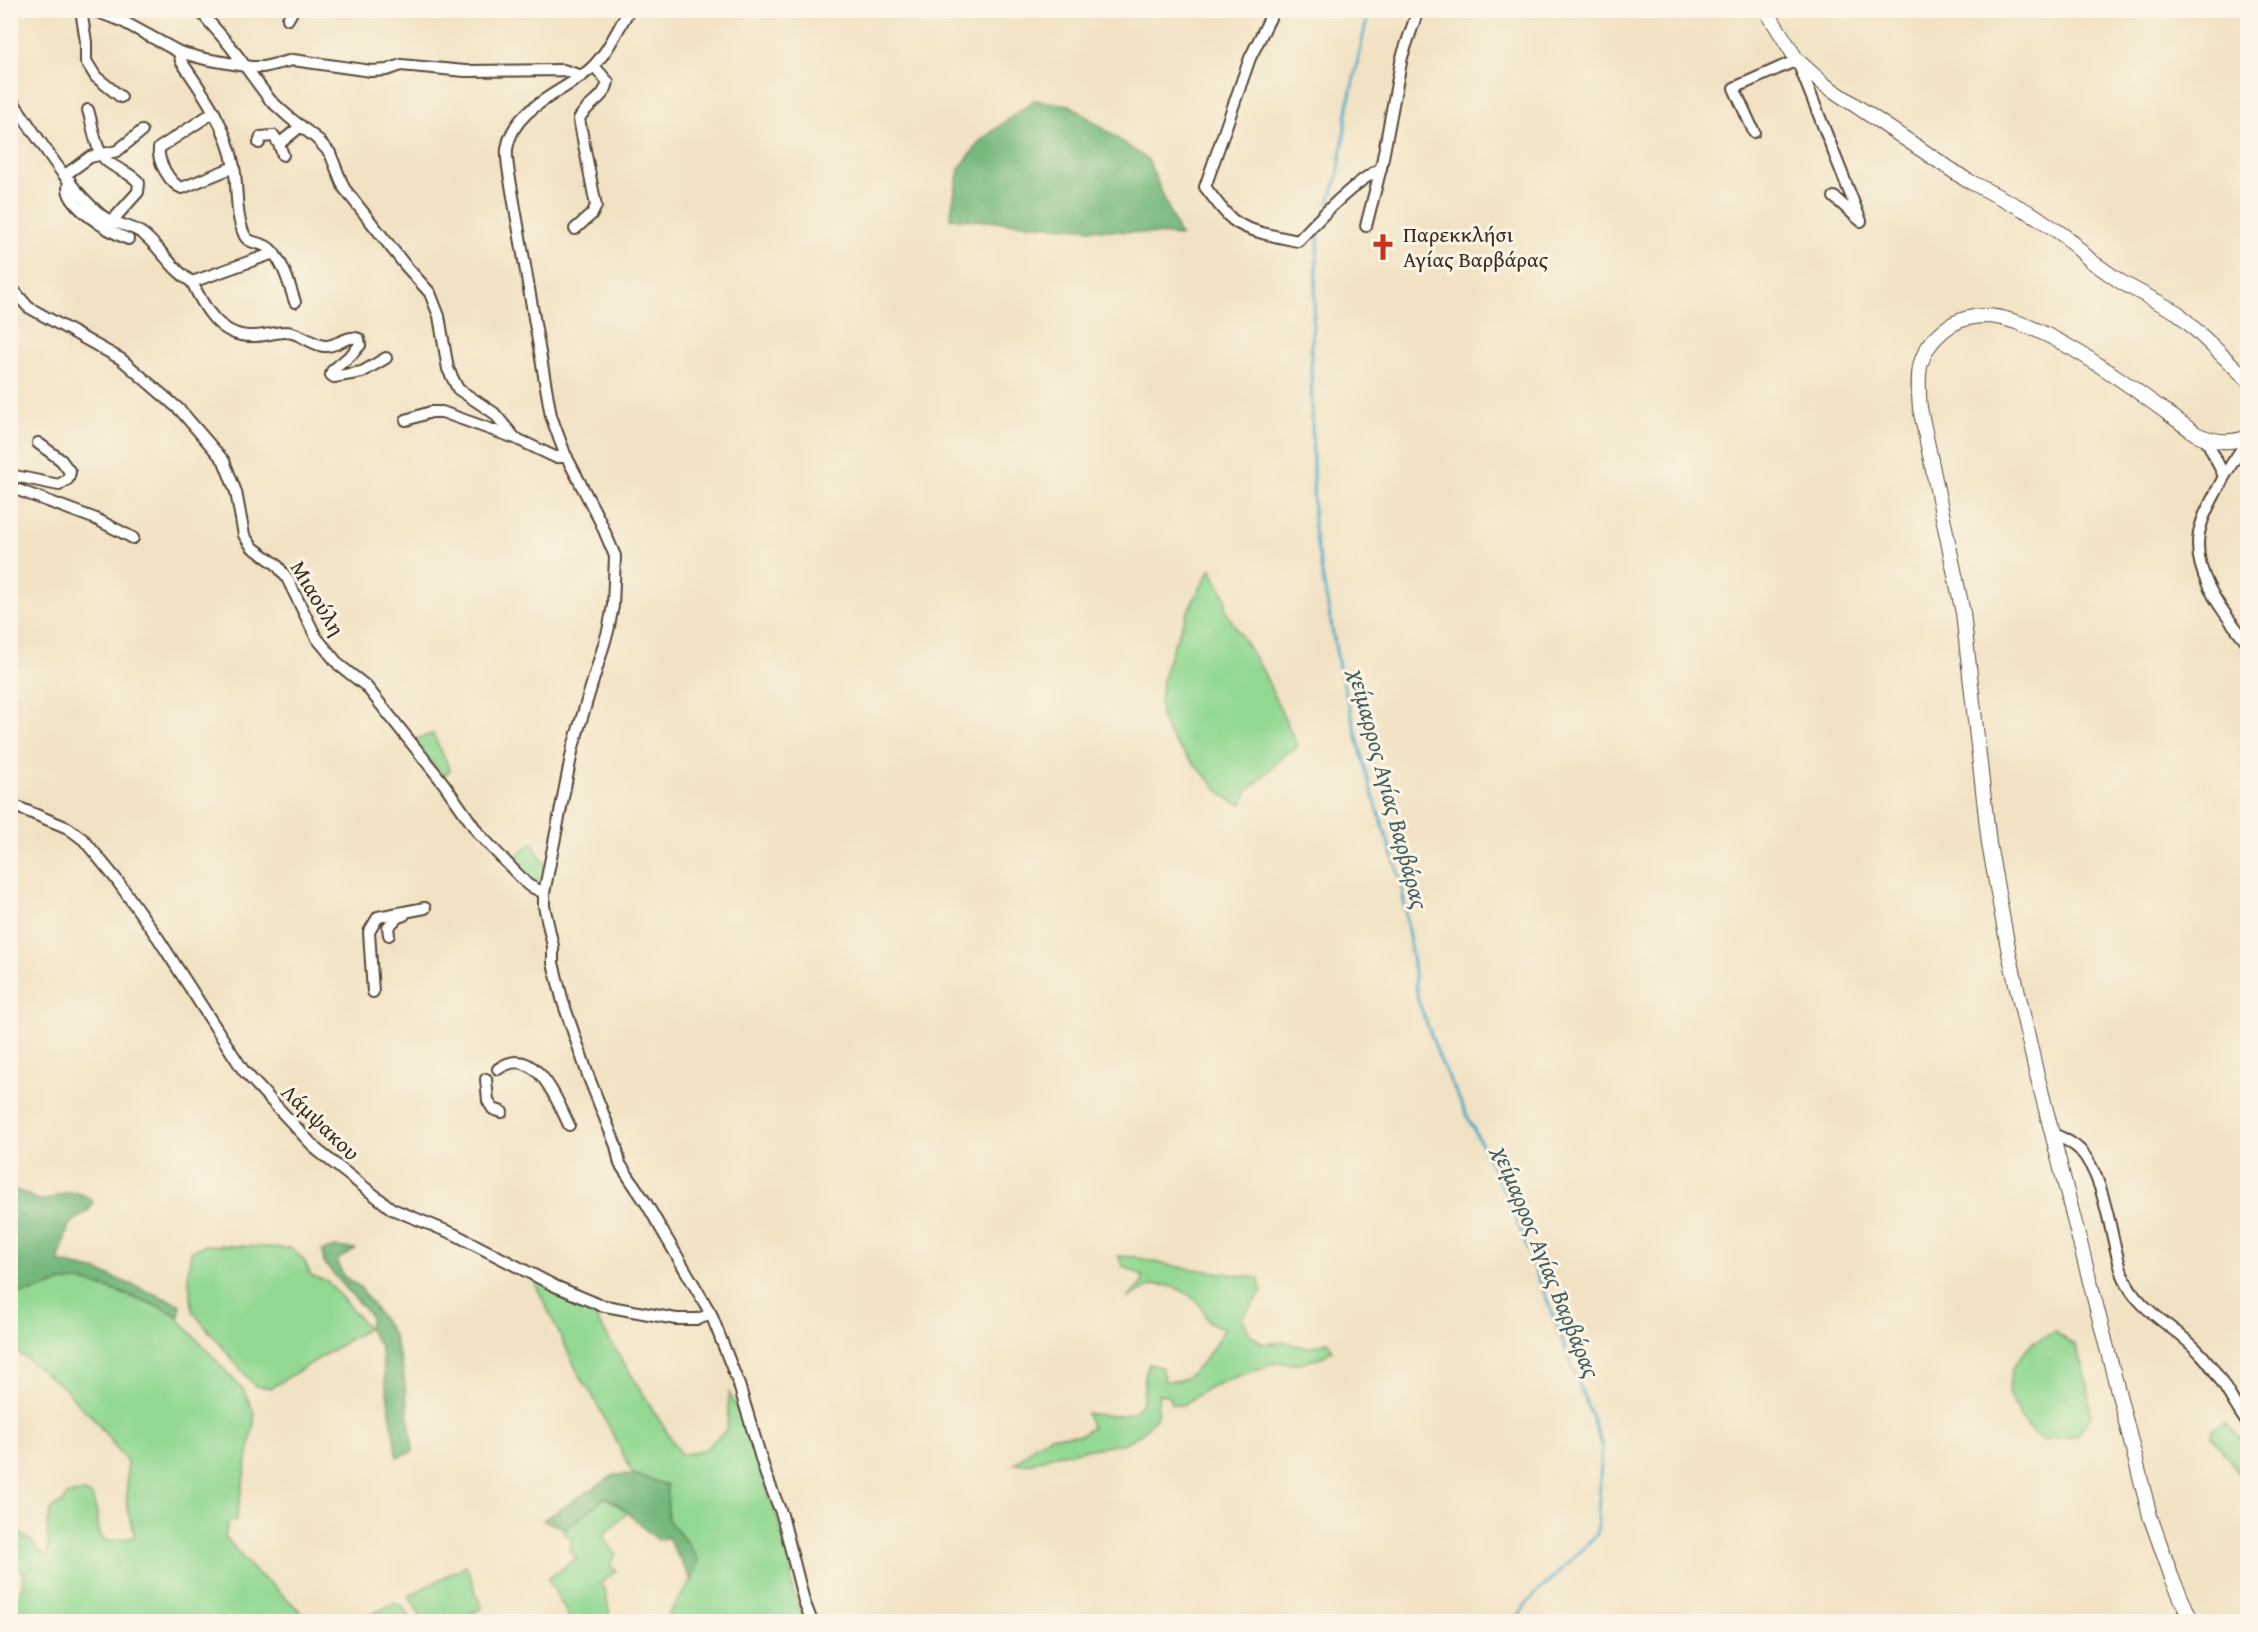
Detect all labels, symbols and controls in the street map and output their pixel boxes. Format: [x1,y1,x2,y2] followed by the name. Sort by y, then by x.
[1403,218,1549,275] place label: Παρεκκλήσι Αγίας Βαρβάρας
[1368,232,1398,262] church icon: Παρεκκλήσι Αγίας Βαρβάρας
[283,554,353,642] street label: Μιαούλη
[1340,663,1438,913] water label: χείμαρρος Αγίας Βαρβάρας
[274,1076,368,1168] street label: Λάμψακου
[1484,1139,1610,1384] water label: χείμαρρος Αγίας Βαρβάρας

